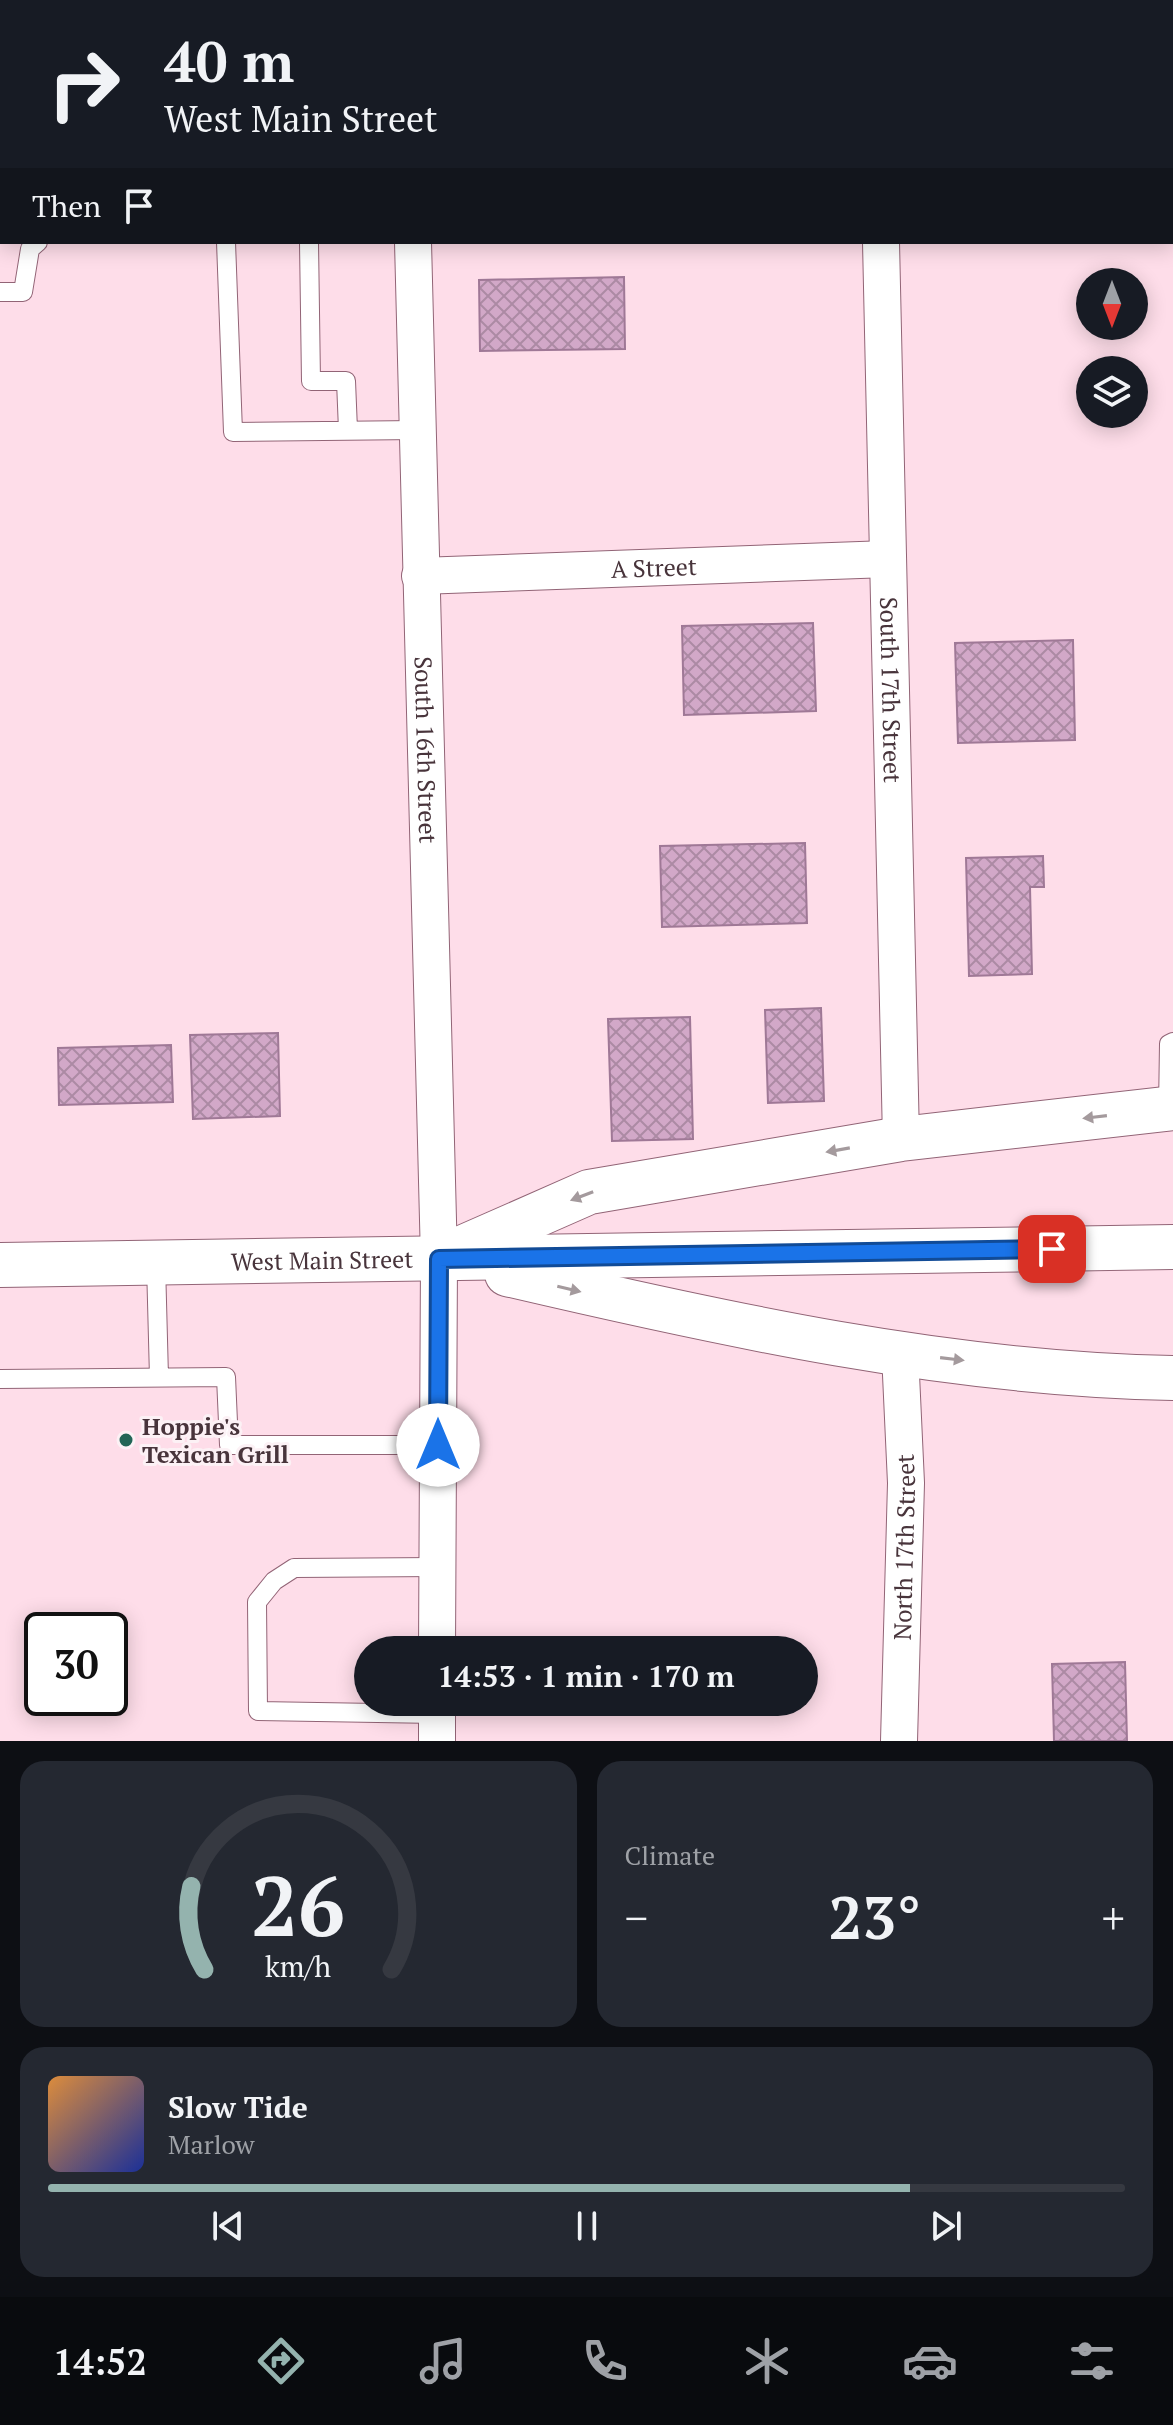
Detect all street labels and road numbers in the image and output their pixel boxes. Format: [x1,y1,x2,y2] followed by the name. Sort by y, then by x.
[610,550,697,585] street label: A Street
[873,596,909,783] street label: South 17th Street
[408,656,444,844] street label: South 16th Street
[231,1243,414,1277] street label: West Main Street
[886,1453,922,1641] street label: North 17th Street

